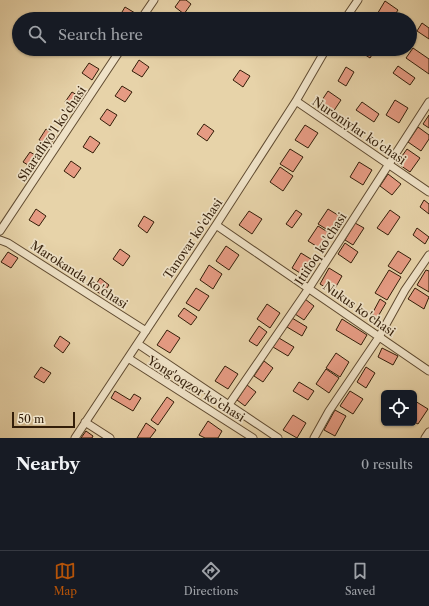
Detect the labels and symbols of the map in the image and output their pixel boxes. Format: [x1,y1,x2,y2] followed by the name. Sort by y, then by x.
[14,83,89,184] street label: Sharafliyo'l ko'chasi
[310,94,409,168] street label: Nuroniylar ko'chasi
[160,195,225,282] street label: Tanovar ko'chasi
[292,209,350,288] street label: Ittifoq ko'chasi
[28,238,131,312] street label: Marokanda ko'chasi
[320,278,399,339] street label: Nukus ko'chasi
[144,352,248,425] street label: Yong'oqzor ko'chasi
[12,410,75,429] scale bar

